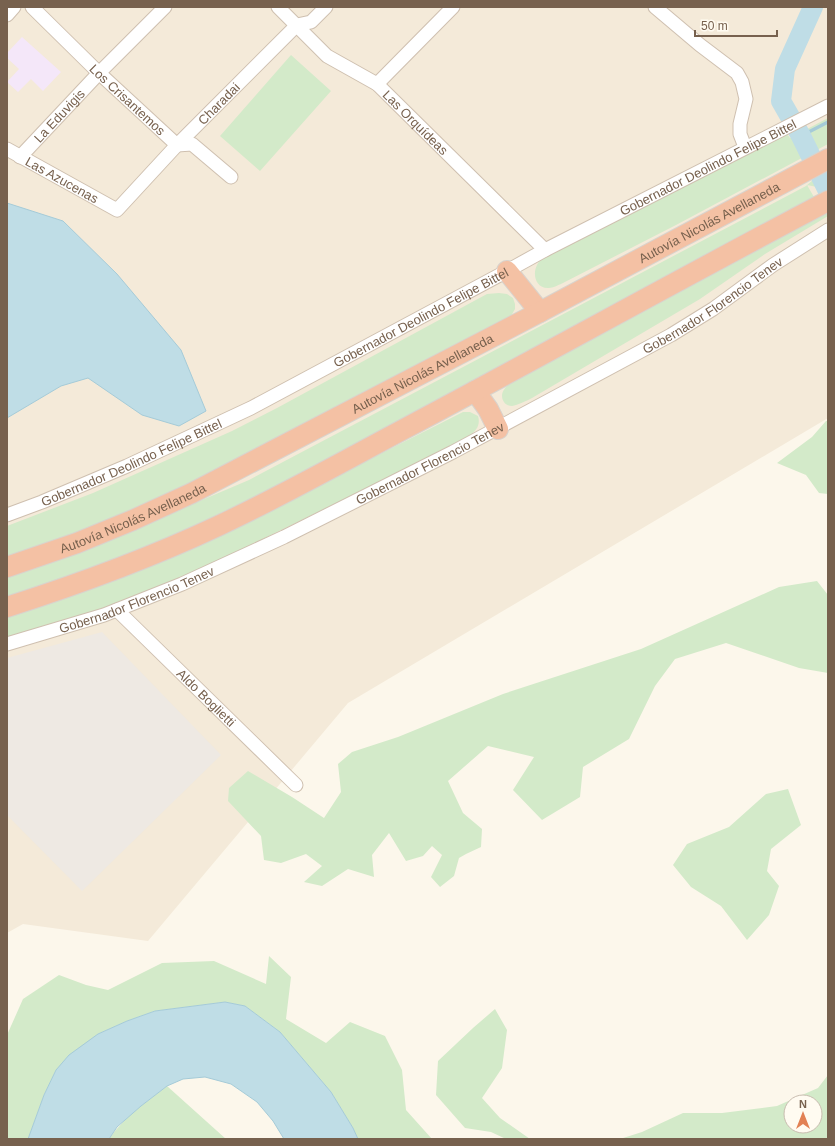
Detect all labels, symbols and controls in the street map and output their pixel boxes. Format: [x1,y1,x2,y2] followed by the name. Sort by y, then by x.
[695,12,777,38] scale bar
[701,19,728,33] text: 50 m
[86,61,169,139] street label: Los Crisantemos
[195,80,243,128] street label: Charadai
[31,86,88,145] street label: La Eduvigis
[380,87,451,158] street label: Las Orquídeas
[617,116,799,219] street label: Gobernador Deolindo Felipe Bittel
[23,154,101,206] street label: Las Azucenas
[636,179,783,266] street label: Autovía Nicolás Avellaneda
[640,254,786,357] street label: Gobernador Florencio Tenev
[331,265,511,370] street label: Gobernador Deolindo Felipe Bittel
[349,330,496,417] street label: Autovía Nicolás Avellaneda
[39,416,224,510] street label: Gobernador Deolindo Felipe Bittel
[353,419,507,508] street label: Gobernador Florencio Tenev
[58,480,209,556] street label: Autovía Nicolás Avellaneda
[57,563,217,636] street label: Gobernador Florencio Tenev
[174,666,239,730] street label: Aldo Boglietti
[783,1094,823,1134] north arrow
[799,1098,807,1110] text: N

